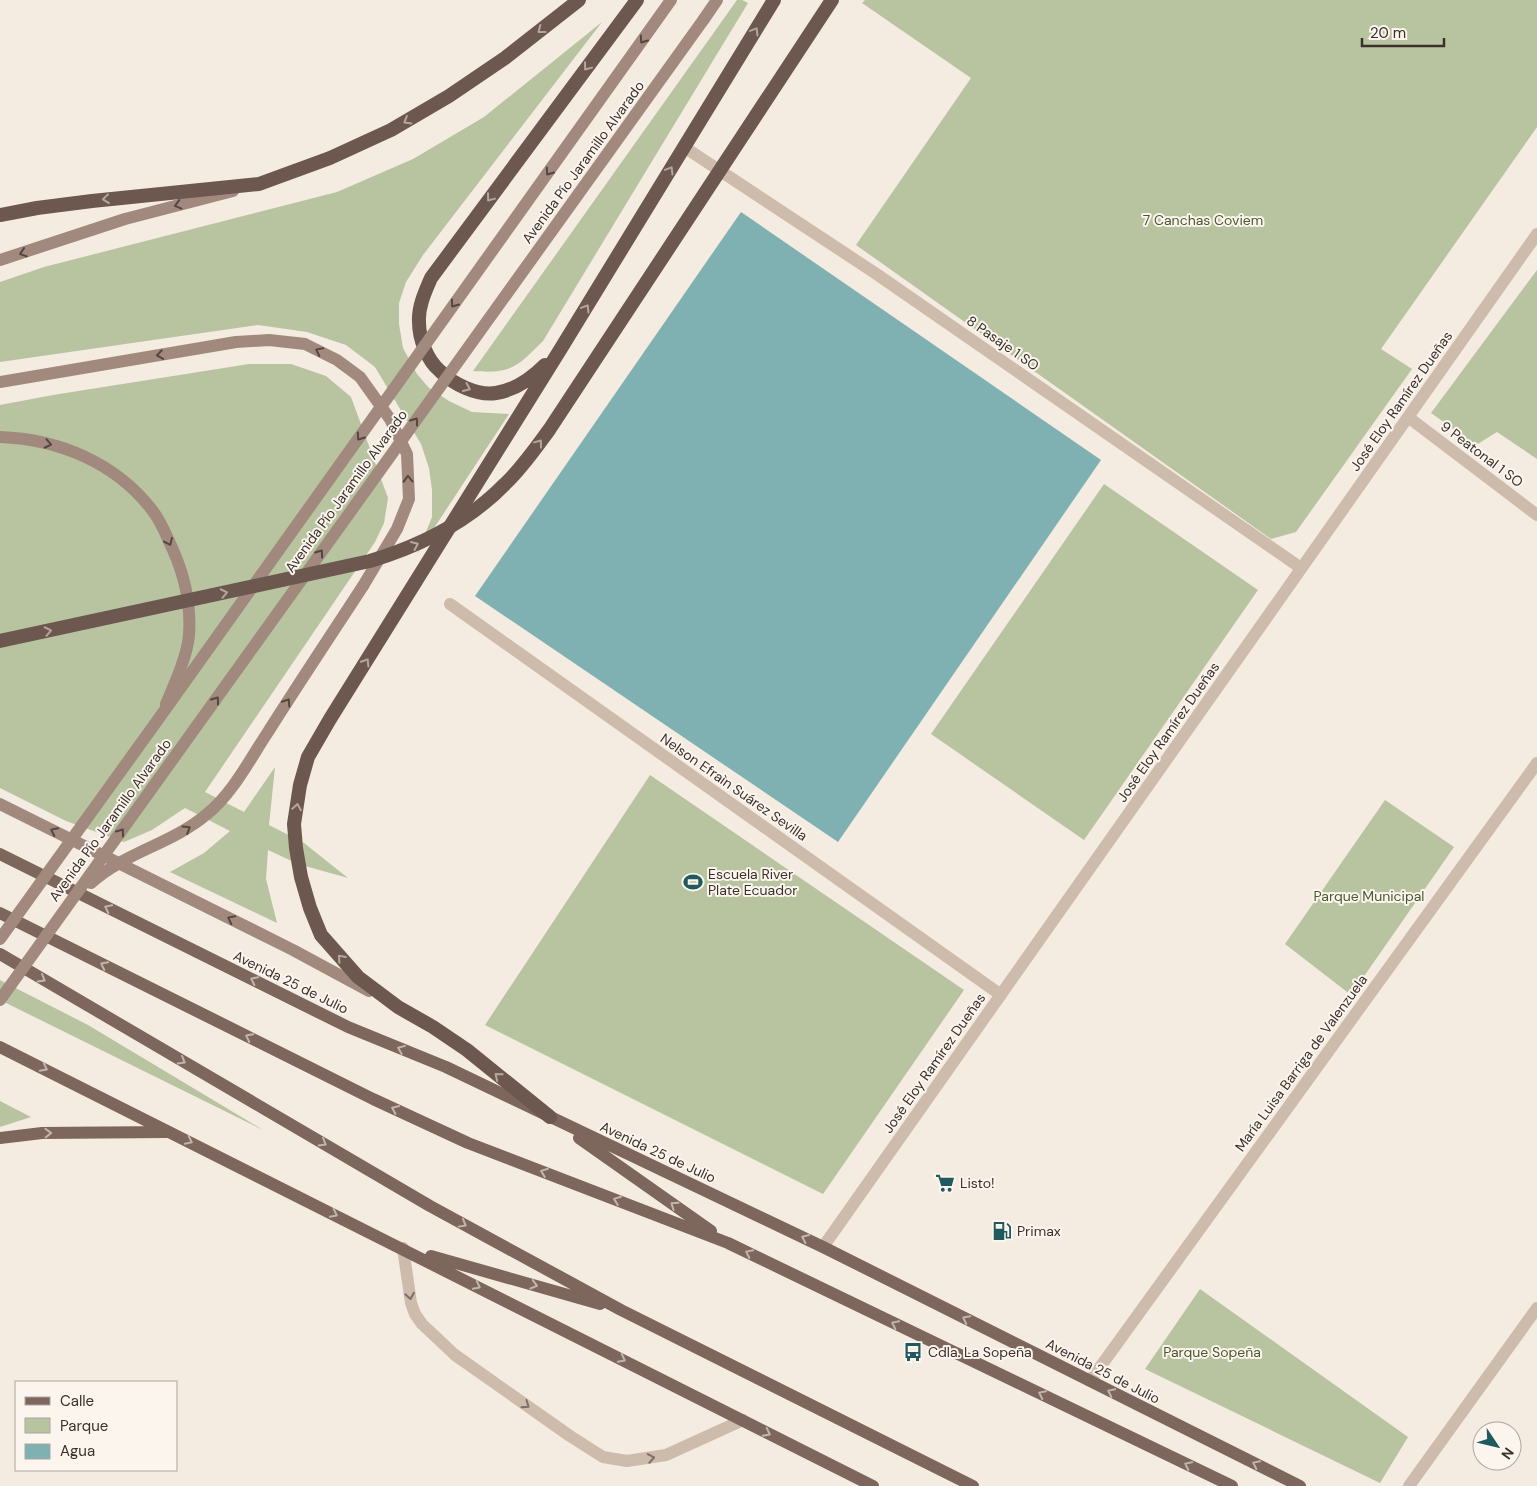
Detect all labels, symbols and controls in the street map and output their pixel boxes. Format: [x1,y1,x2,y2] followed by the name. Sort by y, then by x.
[1362,15,1444,47] scale bar
[1370,23,1406,43] text: 20 m
[538,25,547,33] one-way arrow
[748,27,758,36] one-way arrow
[640,34,649,44] one-way arrow
[584,61,593,71] one-way arrow
[518,77,648,247] street label: Avenida Pío Jaramillo Alvarado
[403,114,412,124] one-way arrow
[546,166,554,175] one-way arrow
[664,166,674,175] one-way arrow
[487,192,496,202] one-way arrow
[102,193,110,204] one-way arrow
[175,200,183,210] one-way arrow
[1143,211,1263,229] park label: 7 Canchas Coviem
[19,247,28,257] one-way arrow
[451,298,460,308] one-way arrow
[579,305,589,314] one-way arrow
[963,311,1043,375] street label: 8 Pasaje 1 SO
[1346,327,1456,475] street label: José Eloy Ramírez Dueñas
[315,347,324,357] one-way arrow
[155,349,163,360] one-way arrow
[462,381,471,392] one-way arrow
[281,406,411,576] street label: Avenida Pío Jaramillo Alvarado
[409,417,418,427] one-way arrow
[1437,417,1527,491] street label: 9 Peatonal 1 SO
[357,431,366,441] one-way arrow
[44,438,53,448] one-way arrow
[533,440,542,449] one-way arrow
[403,475,413,482] one-way arrow
[163,537,174,546] one-way arrow
[410,541,419,551] one-way arrow
[315,550,323,559] one-way arrow
[219,589,228,599] one-way arrow
[43,626,52,637] one-way arrow
[359,658,369,667] one-way arrow
[1113,658,1223,806] street label: José Eloy Ramírez Dueñas
[209,696,219,705] one-way arrow
[281,699,290,708] one-way arrow
[657,729,811,845] street label: Nelson Efraìn Suárez Sevilla
[45,735,175,905] street label: Avenida Pío Jaramillo Alvarado
[291,803,301,811] one-way arrow
[182,825,191,835] one-way arrow
[50,827,59,837] one-way arrow
[115,828,124,837] one-way arrow
[708,865,797,899] place label: Escuela River Plate Ecuador
[682,871,704,893] sports icon: Escuela River Plate Ecuador
[1314,887,1424,905] park label: Parque Municipal
[104,904,113,914] one-way arrow
[227,915,236,925] one-way arrow
[231,946,351,1018] street label: Avenida 25 de Julio
[338,955,347,964] one-way arrow
[100,961,109,971] one-way arrow
[1231,971,1371,1155] street label: María Luisa Barriga de Valenzuela
[37,972,46,982] one-way arrow
[250,976,259,986] one-way arrow
[879,989,989,1137] street label: José Eloy Ramírez Dueñas
[245,1033,254,1043] one-way arrow
[397,1044,406,1055] one-way arrow
[177,1054,186,1064] one-way arrow
[38,1062,47,1072] one-way arrow
[495,1072,504,1081] one-way arrow
[391,1105,400,1116] one-way arrow
[597,1117,719,1187] street label: Avenida 25 de Julio
[45,1128,53,1138] one-way arrow
[184,1135,193,1145] one-way arrow
[317,1136,326,1146] one-way arrow
[541,1168,549,1178] one-way arrow
[934,1172,956,1194] supermarket icon: Listo!
[960,1174,995,1192] place label: Listo!
[613,1196,622,1206] one-way arrow
[670,1202,680,1211] one-way arrow
[329,1208,338,1218] one-way arrow
[458,1218,467,1228] one-way arrow
[991,1220,1013,1242] fuel station icon: Primax
[1017,1222,1061,1240] place label: Primax
[801,1234,810,1244] one-way arrow
[745,1249,754,1259] one-way arrow
[529,1279,538,1290] one-way arrow
[472,1280,481,1290] one-way arrow
[404,1292,414,1301] one-way arrow
[962,1315,971,1325] one-way arrow
[891,1319,900,1330] one-way arrow
[1043,1334,1163,1408] street label: Avenida 25 de Julio
[902,1341,924,1363] bus stop icon: Cdla. La Sopeña
[928,1343,1032,1361] place label: Cdla. La Sopeña
[1163,1343,1261,1361] park label: Parque Sopeña
[617,1353,626,1363] one-way arrow
[15,1381,178,1471] legend
[1107,1388,1116,1398] one-way arrow
[1038,1390,1047,1400] one-way arrow
[60,1391,94,1411] text: Calle
[520,1399,529,1408] one-way arrow
[60,1416,108,1436] text: Parque
[1472,1421,1522,1471] north arrow
[762,1426,771,1436] one-way arrow
[60,1441,95,1461] text: Agua
[1497,1444,1518,1463] text: N
[647,1453,655,1463] one-way arrow
[1252,1460,1261,1470] one-way arrow
[1184,1461,1193,1471] one-way arrow

